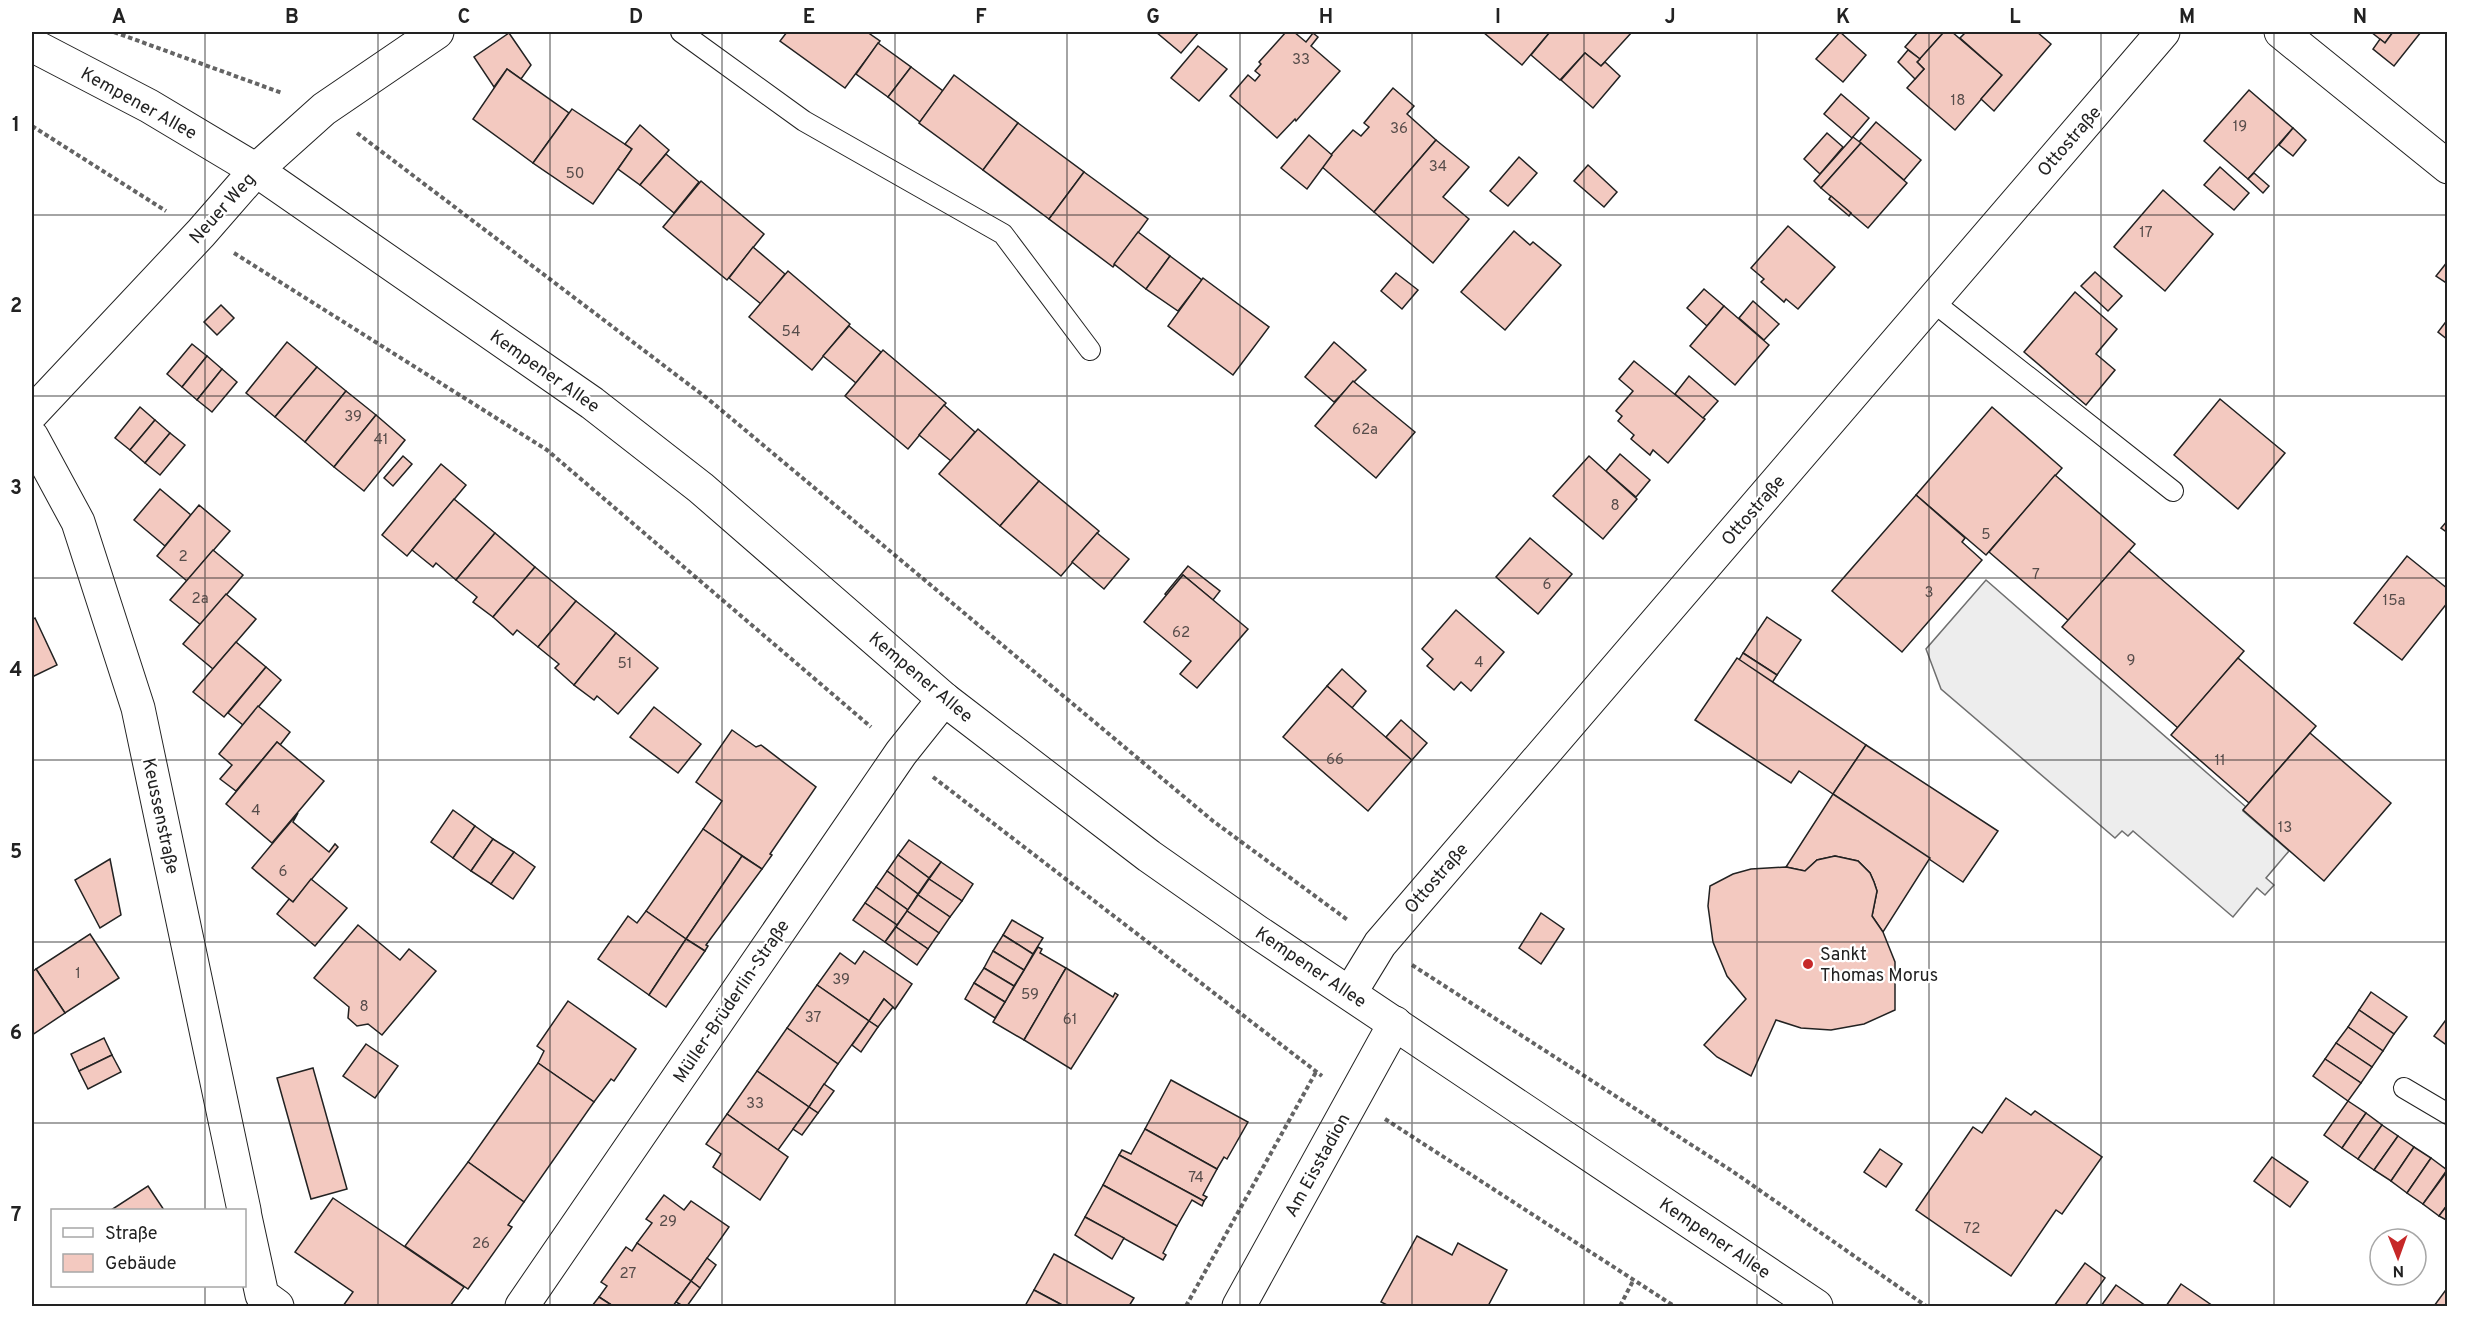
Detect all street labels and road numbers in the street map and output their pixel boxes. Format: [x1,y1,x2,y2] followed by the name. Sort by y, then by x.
[76,63,200,146] street label: Kempener Allee
[2033,102,2107,182] street label: Ottostraße
[185,169,261,249] street label: Neuer Weg
[485,326,604,419] street label: Kempener Allee
[1717,471,1791,551] street label: Ottostraße
[863,628,977,728] street label: Kempener Allee
[136,756,183,876] street label: Keussenstraße
[1400,839,1474,919] street label: Ottostraße
[669,916,796,1088] street label: Müller-Brüderlin-Straße
[1250,923,1370,1014] street label: Kempener Allee
[1280,1110,1356,1222] street label: Am Eisstadion
[1654,1194,1774,1285] street label: Kempener Allee

